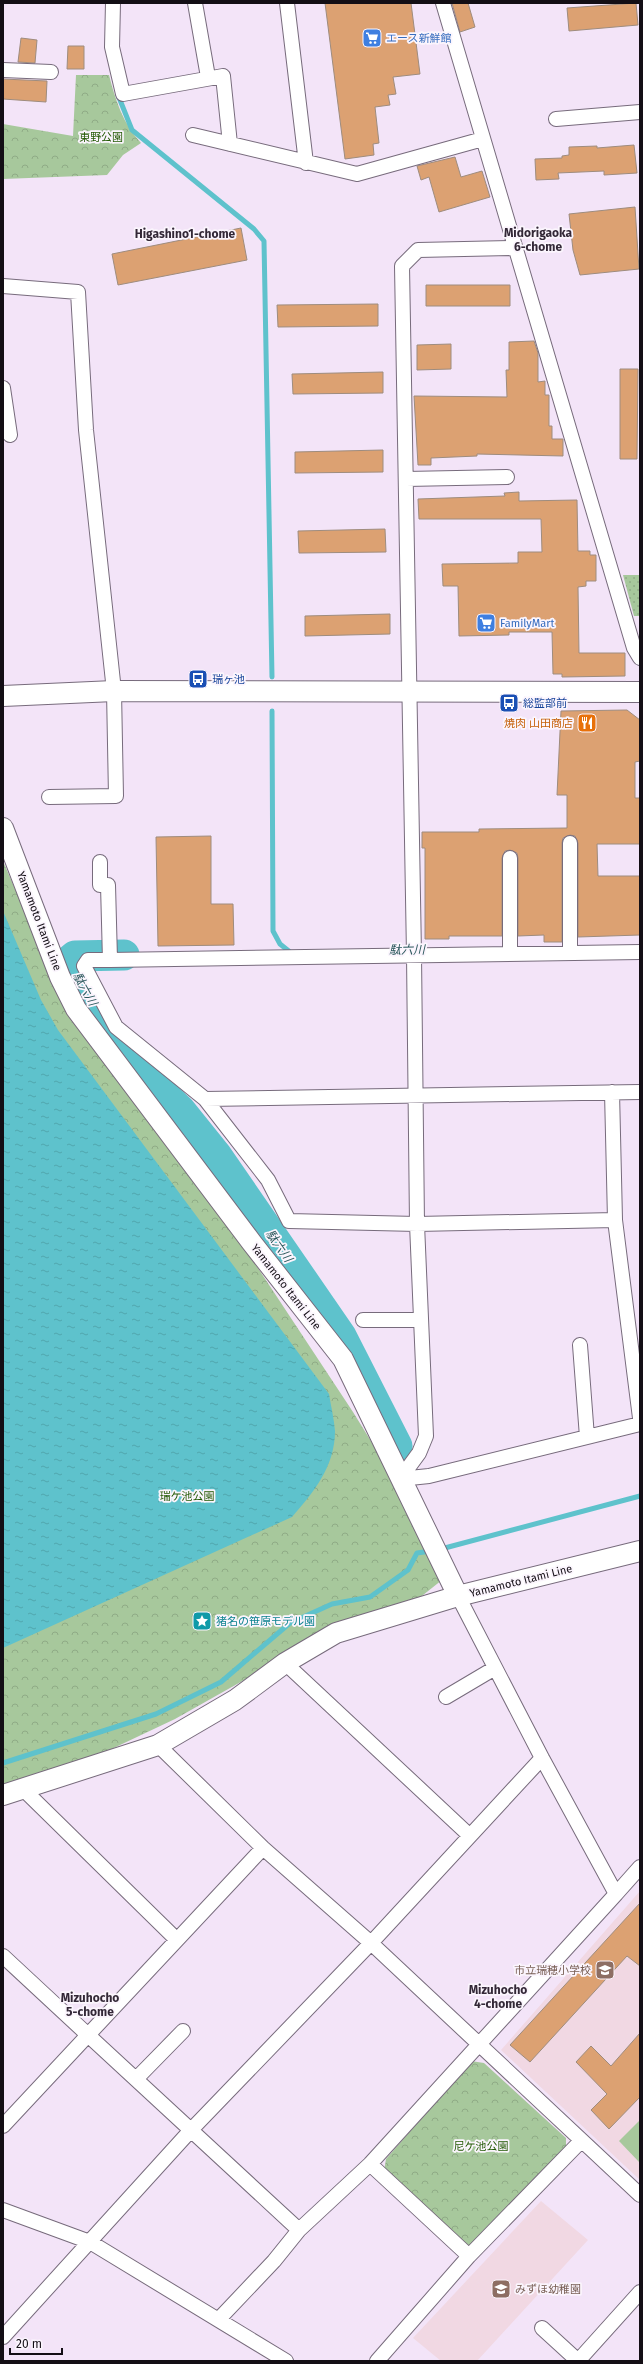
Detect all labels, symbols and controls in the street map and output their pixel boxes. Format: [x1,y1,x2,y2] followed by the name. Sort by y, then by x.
[361,27,383,49] supermarket icon: エース新鮮館
[386,32,451,45] place label: エース新鮮館
[79,131,123,144] park label: 東野公園
[504,226,572,254] district label: Midorigaoka 6-chome
[135,227,236,241] district label: Higashino1-chome
[475,612,497,634] supermarket icon: FamilyMart
[500,617,555,630] place label: FamilyMart
[187,668,209,690] bus stop icon: 瑞ヶ池
[212,673,245,686] place label: 瑞ヶ池
[498,692,520,714] bus stop icon: 総監部前
[523,697,567,710] place label: 総監部前
[576,712,598,734] restaurant icon: 焼肉 山田商店
[504,717,573,730] place label: 焼肉 山田商店
[14,870,64,972] street label: Yamamoto Itami Line
[389,943,427,957] water label: 駄六川
[70,970,101,1010] water label: 駄六川
[263,1227,296,1266] water label: 駄六川
[249,1242,323,1332] street label: Yamamoto Itami Line
[160,1490,215,1503] park label: 瑞ケ池公園
[468,1562,574,1600] street label: Yamamoto Itami Line
[191,1610,213,1632] place icon: 猪名の笹原モデル園
[216,1615,315,1628] place label: 猪名の笹原モデル園
[594,1959,616,1981] school or university icon: 市立瑞穂小学校
[514,1964,591,1977] place label: 市立瑞穂小学校
[469,1983,527,2011] district label: Mizuhocho 4-chome
[61,1991,119,2019] district label: Mizuhocho 5-chome
[454,2140,509,2153] park label: 尼ケ池公園
[490,2278,512,2300] school or university icon: みずほ幼稚園
[515,2283,581,2296] place label: みずほ幼稚園
[10,2330,62,2356] scale bar
[16,2337,42,2351] text: 20 m

